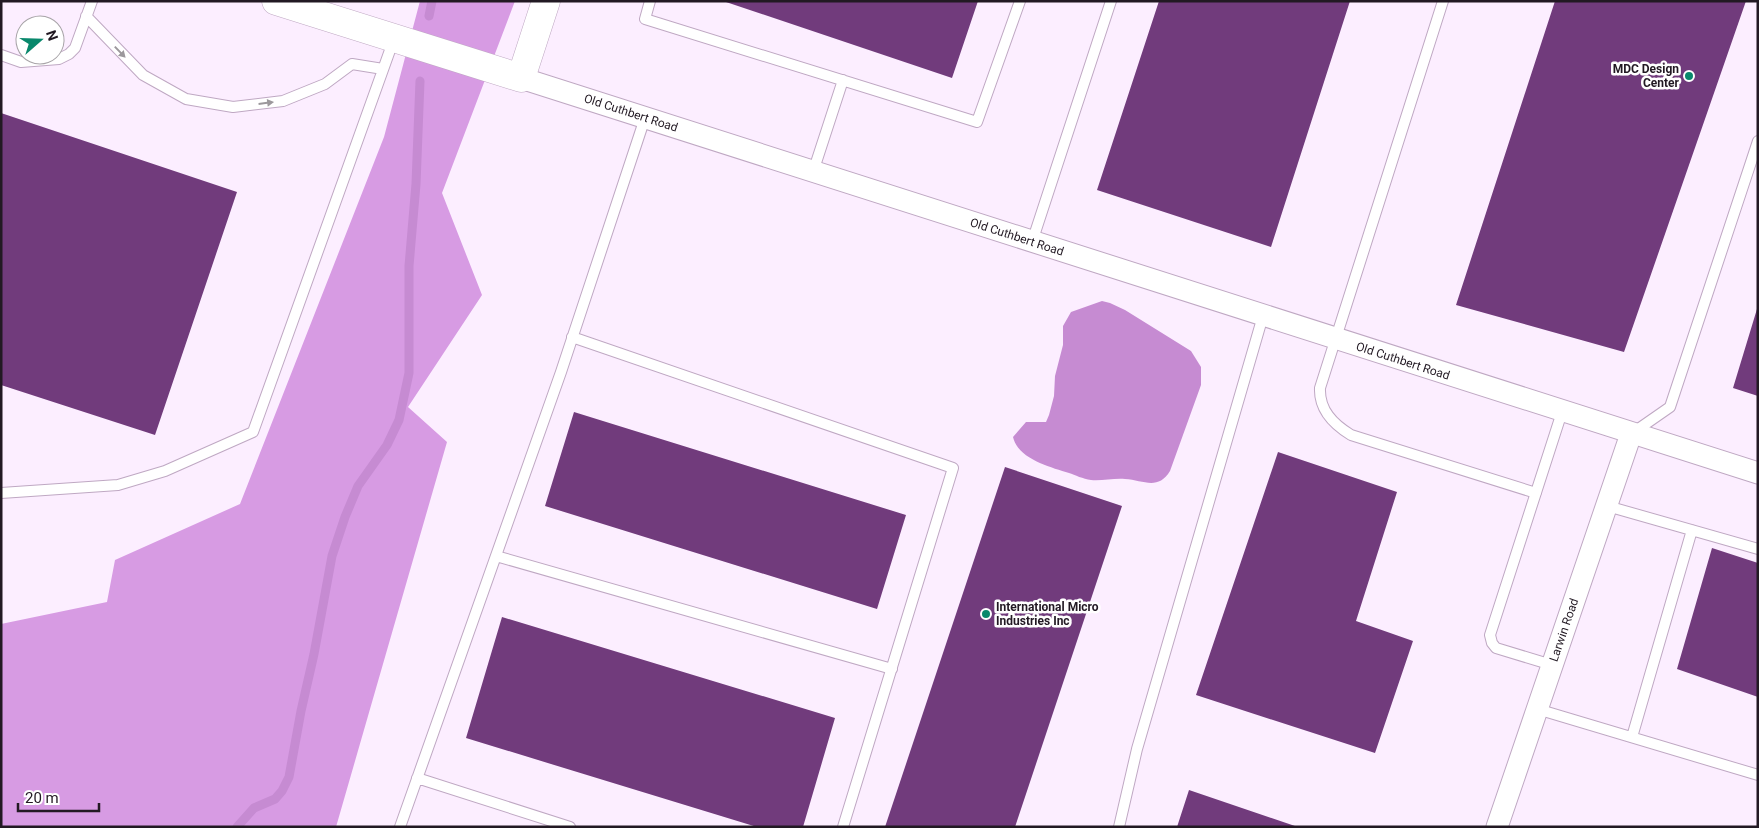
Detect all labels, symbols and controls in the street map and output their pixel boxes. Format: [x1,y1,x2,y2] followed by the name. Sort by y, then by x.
[15,15,65,65] north arrow
[43,28,61,43] text: N
[114,45,126,57] one-way arrow
[1613,62,1680,90] place label: MDC Design Center
[1683,70,1695,82] marker: MDC Design Center
[582,91,680,135] street label: Old Cuthbert Road
[258,99,274,107] one-way arrow
[968,215,1066,259] street label: Old Cuthbert Road
[1354,339,1452,383] street label: Old Cuthbert Road
[1547,596,1581,664] street label: Larwin Road
[996,600,1099,628] place label: International Micro Industries Inc
[980,608,992,620] marker: International Micro Industries Inc
[18,780,99,812] scale bar
[25,789,59,807] text: 20 m

